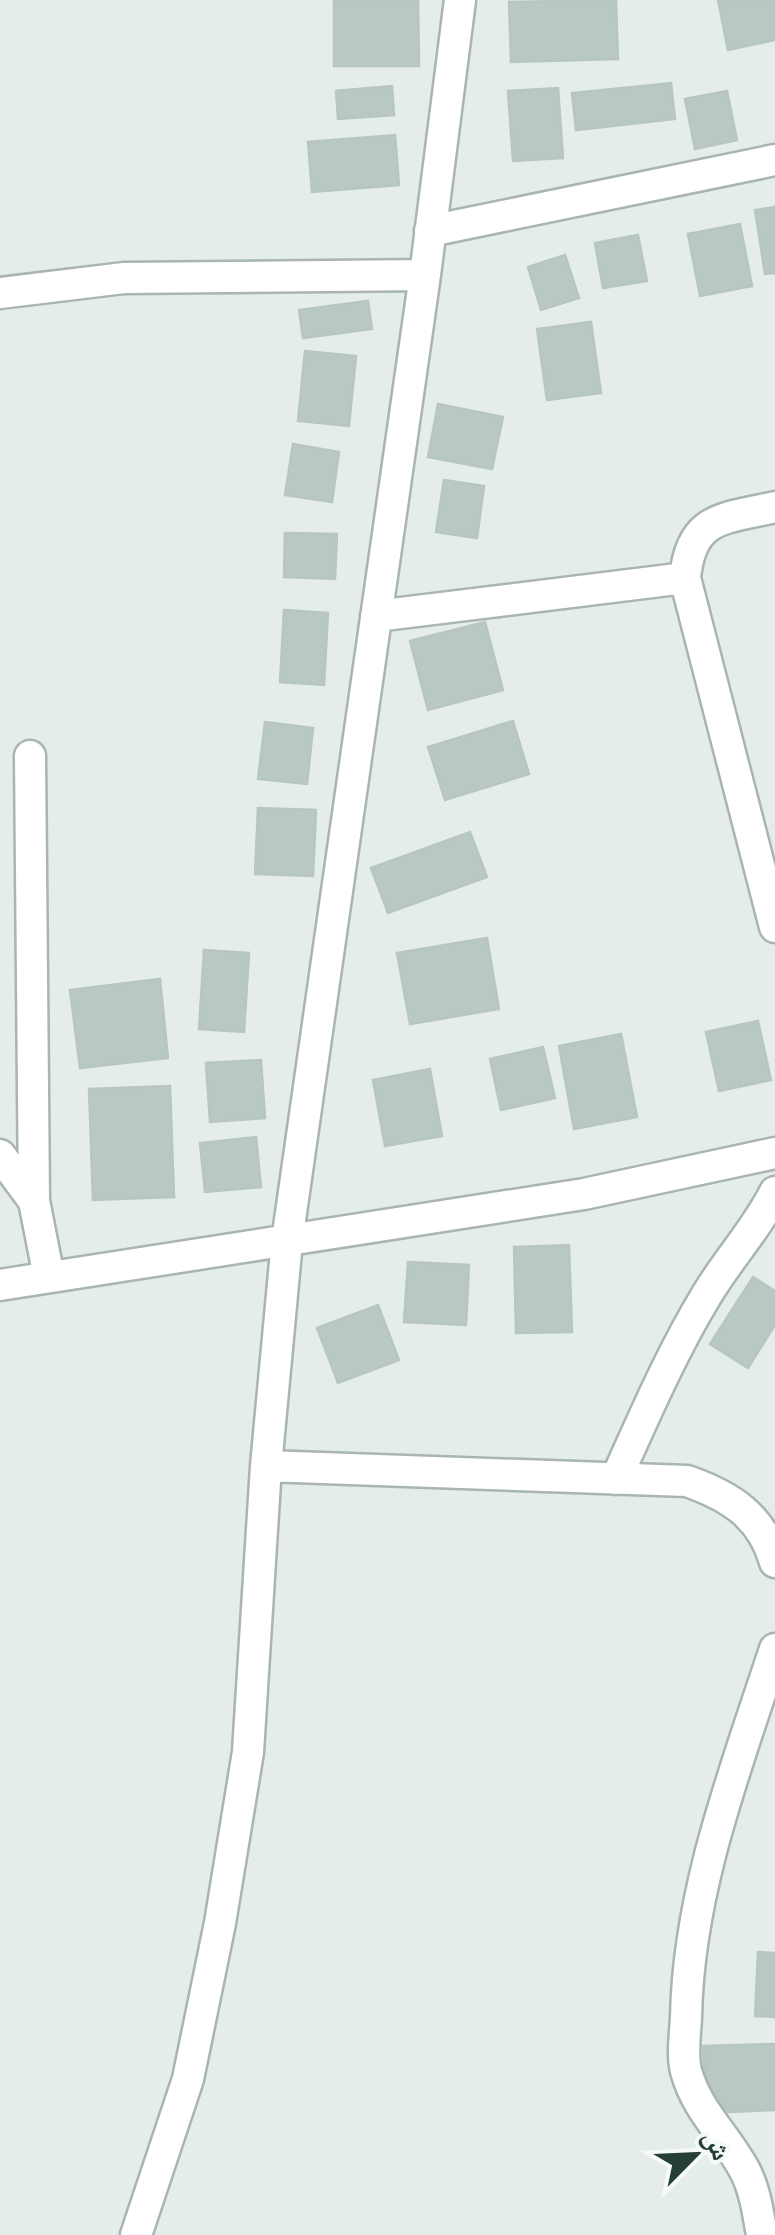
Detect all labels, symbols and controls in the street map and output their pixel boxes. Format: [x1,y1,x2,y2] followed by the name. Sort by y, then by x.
[645,2105,745,2205] north arrow
[693,2124,741,2167] text: ش

